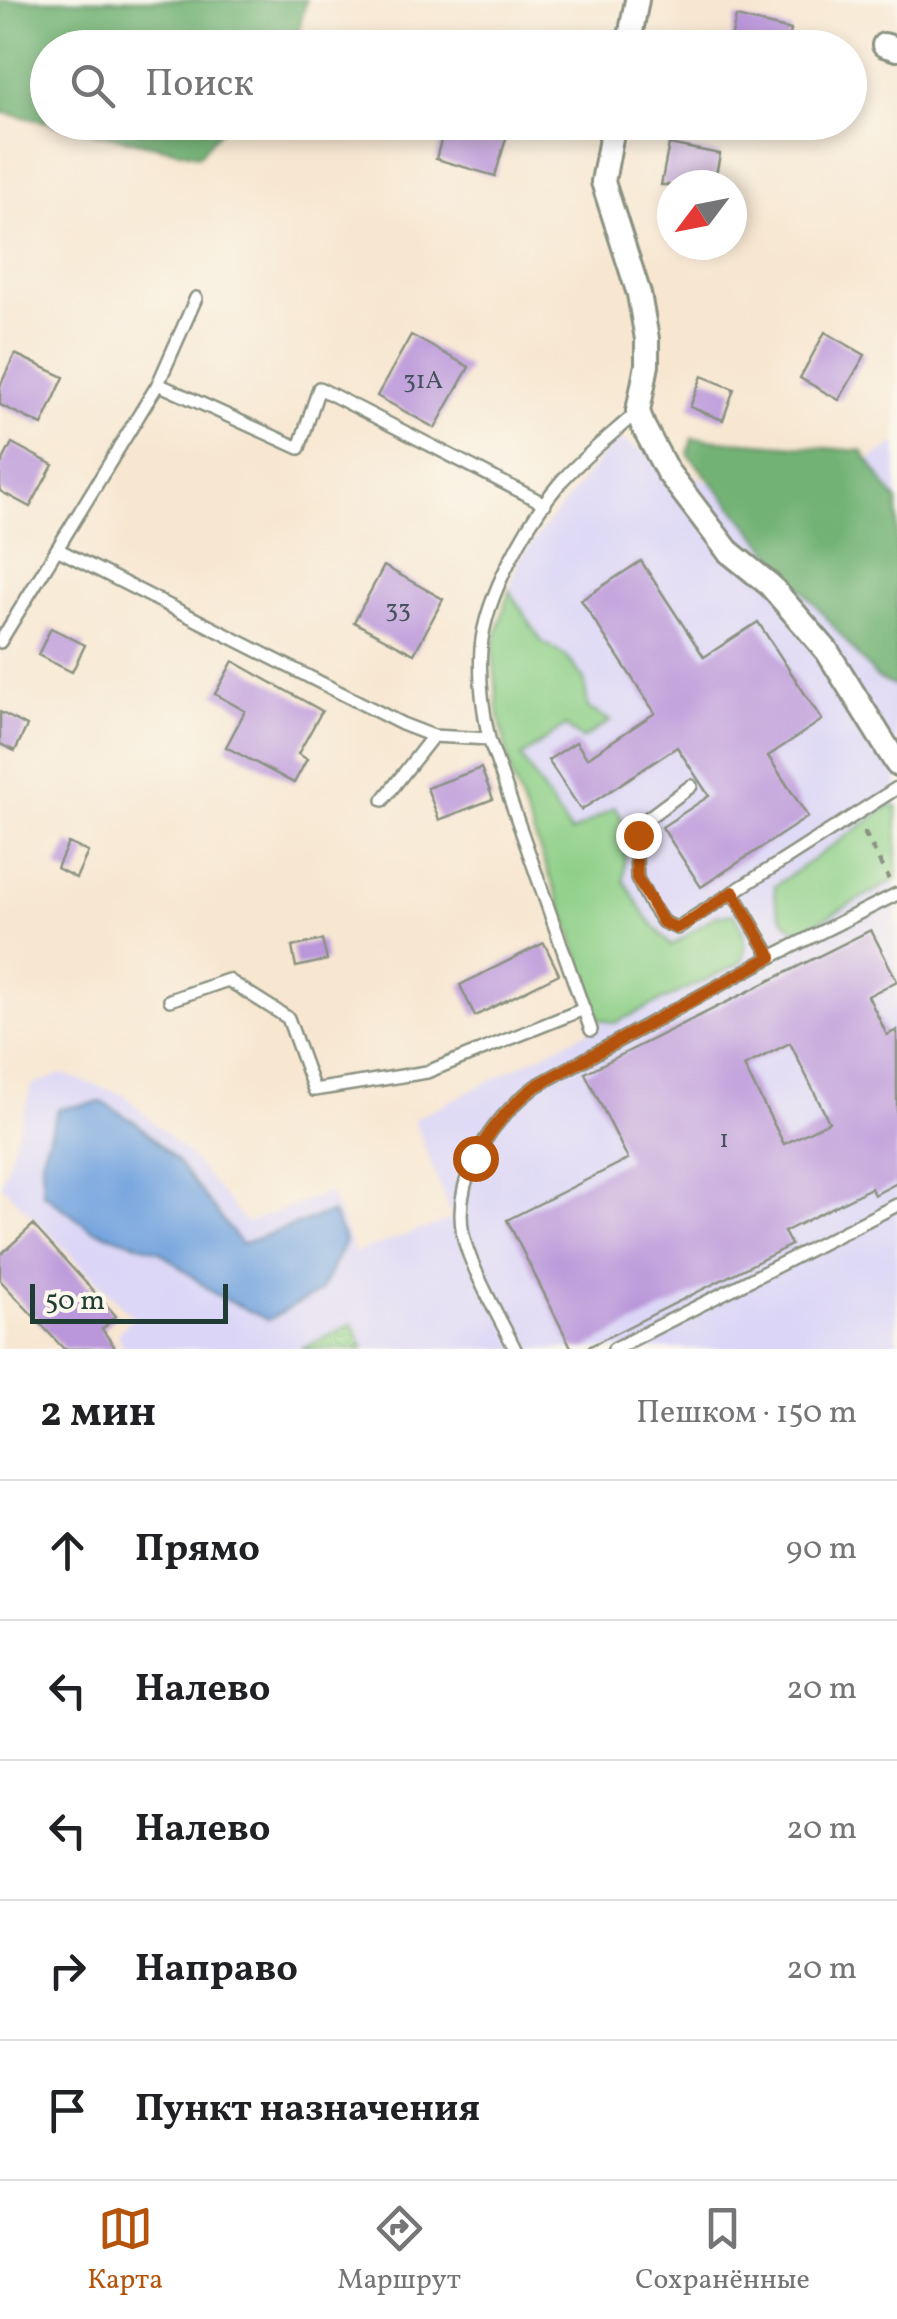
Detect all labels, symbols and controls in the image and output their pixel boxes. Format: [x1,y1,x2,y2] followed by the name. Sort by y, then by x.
[30,30,867,140] search box
[65,58,120,113] icon: search
[145,59,254,112] text: Поиск
[657,170,747,260] north arrow
[403,364,443,399] house number: 31А
[385,593,411,628] house number: 33
[616,813,662,859] route end
[719,1123,729,1158] house number: 1
[453,1136,499,1182] route start
[30,1279,228,1324] scale bar
[45,1282,105,1321] text: 50 m
[40,1385,156,1444] text: 2 мин
[636,1392,857,1436] text: Пешком · 150 m
[40,1523,95,1578] icon: ahead
[135,1524,260,1577] text: Прямо
[786,1528,857,1572] text: 90 m
[40,1663,95,1718] icon: left
[135,1664,271,1717] text: Налево
[786,1668,857,1712] text: 20 m
[40,1803,95,1858] icon: left
[135,1804,271,1857] text: Налево
[786,1808,857,1852] text: 20 m
[40,1943,95,1998] icon: right
[135,1944,298,1997] text: Направо
[786,1948,857,1992] text: 20 m
[40,2083,95,2138] icon: arrive
[135,2084,480,2137] text: Пункт назначения
[87,2201,163,2300] tab: Карта
[337,2201,461,2300] tab: Маршрут
[635,2201,810,2300] tab: Сохранённые

